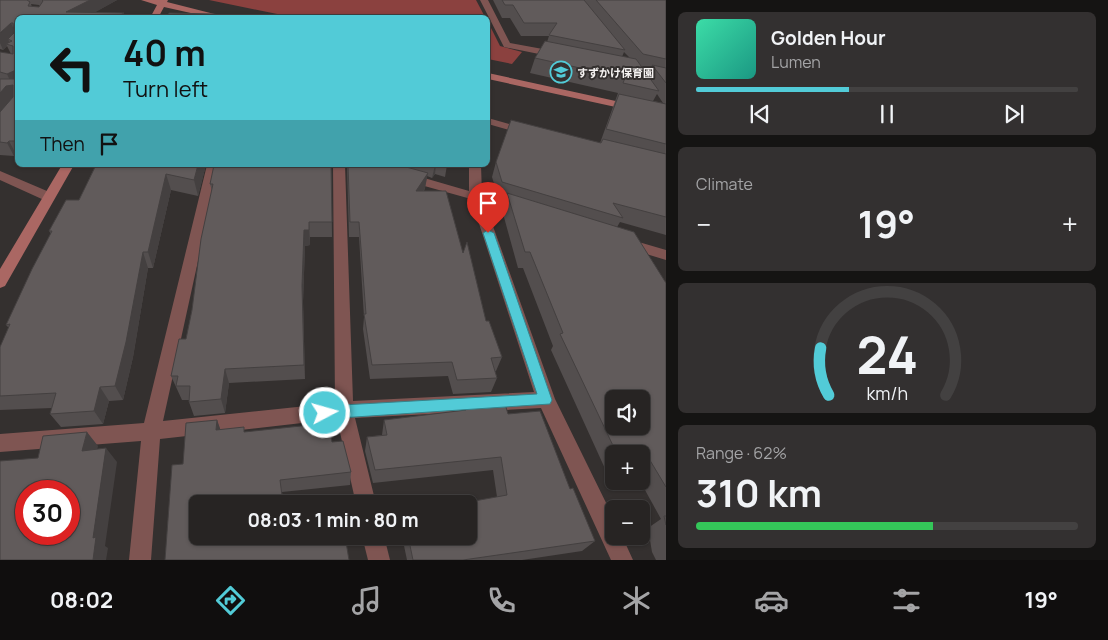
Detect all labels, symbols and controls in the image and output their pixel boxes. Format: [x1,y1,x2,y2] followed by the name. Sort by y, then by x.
[771,25,885,51] text: Golden Hour
[123,29,206,77] text: 40 m
[40,35,105,100] icon: left
[771,51,821,73] text: Lumen
[549,60,573,84] school or university icon: すずかけ保育園
[577,65,654,80] place label: すずかけ保育園
[123,74,208,104] text: Turn left
[746,100,774,128] icon: previous
[873,100,901,128] icon: pause
[1000,100,1028,128] icon: next
[95,130,123,158] icon: arrive
[40,131,85,157] text: Then
[696,173,753,195] text: Climate
[467,182,509,233] pin
[474,189,502,217] icon: arrive
[858,197,915,249] text: 19°
[696,205,711,243] text: −
[1062,205,1078,243] text: +
[856,319,918,390] text: 24
[866,381,908,405] text: km/h
[298,386,350,438] position arrow
[605,390,650,545] map controls
[605,390,650,435] button: sound
[696,442,787,464] text: Range · 62%
[605,445,650,490] button: +
[696,466,822,518] text: 310 km
[15,480,80,545] speed limit sign: 30
[605,500,650,545] button: −
[248,507,418,533] text: 08:03 · 1 min · 80 m
[213,583,248,618] icon: directions
[349,583,384,618] icon: music
[484,583,519,618] icon: phone
[619,583,654,618] icon: climate
[754,583,789,618] icon: car
[889,583,924,618] icon: filters
[50,585,113,615] text: 08:02
[1025,585,1058,615] text: 19°

